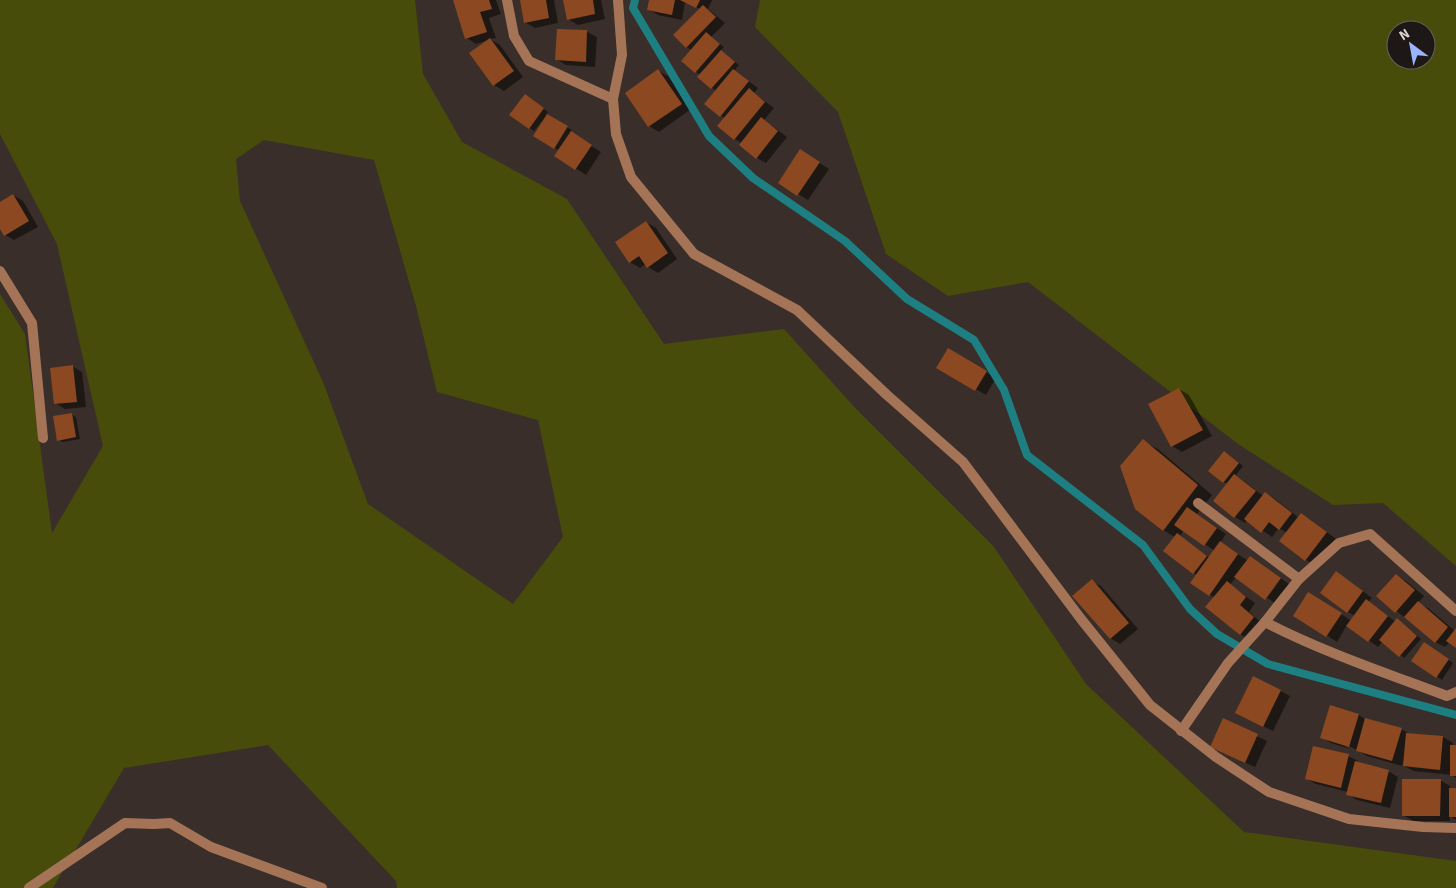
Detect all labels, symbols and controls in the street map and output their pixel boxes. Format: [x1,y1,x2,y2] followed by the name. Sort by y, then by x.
[1386,20,1436,70] north arrow
[1395,24,1414,46] text: N

